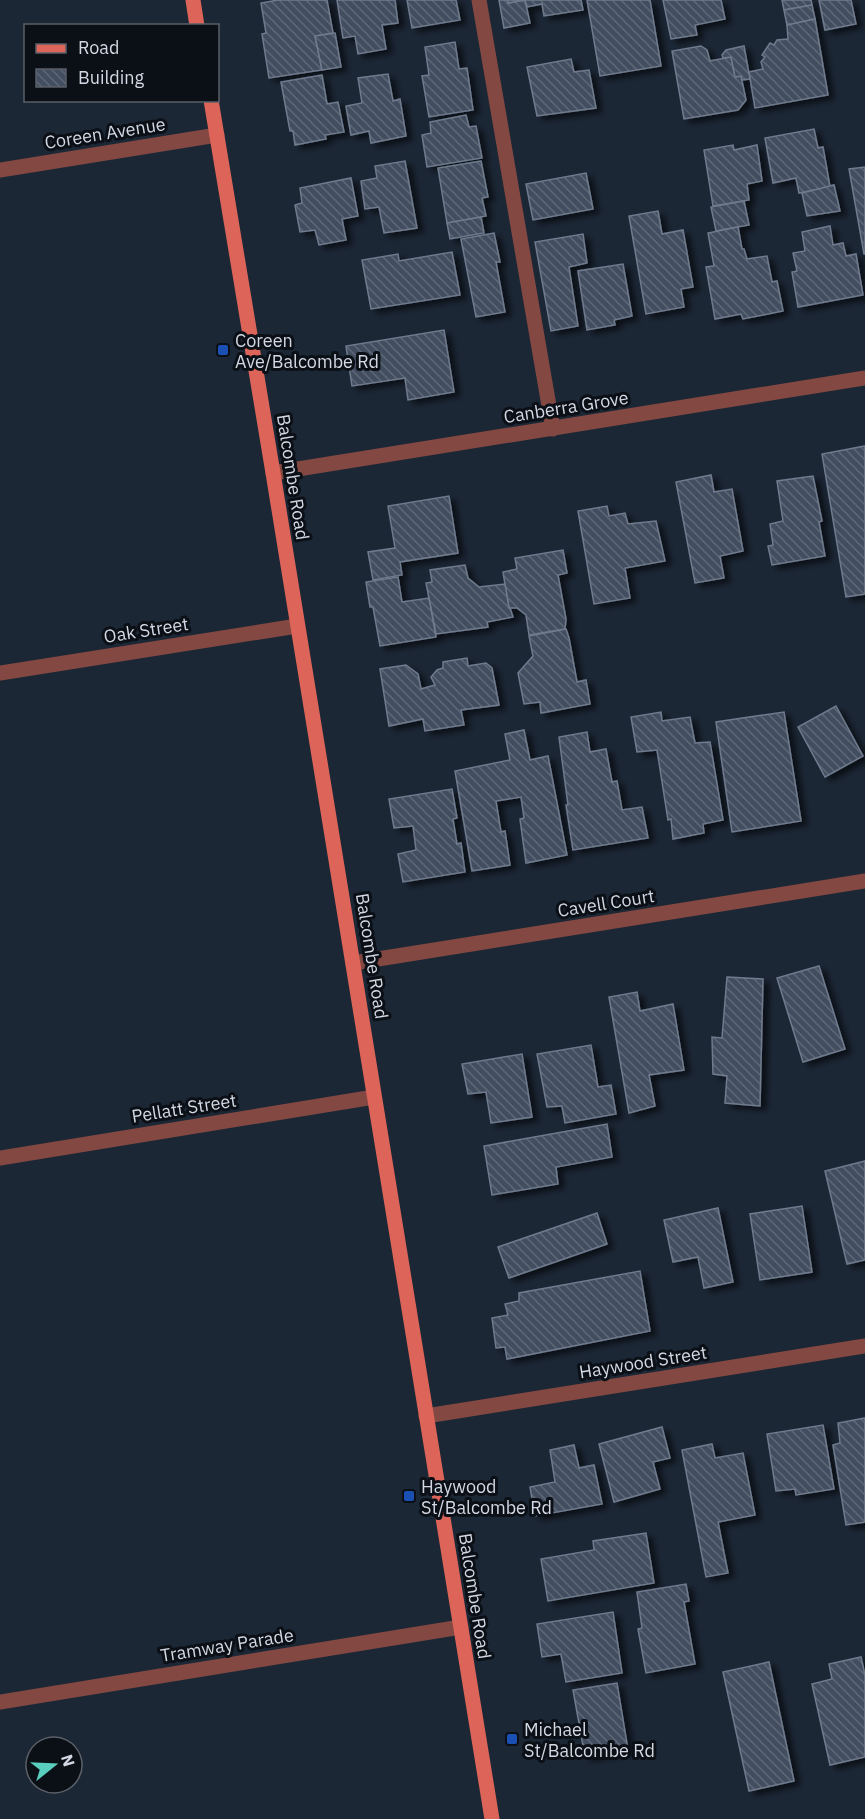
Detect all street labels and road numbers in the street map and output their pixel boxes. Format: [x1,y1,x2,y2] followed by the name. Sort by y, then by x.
[43,112,167,154] street label: Coreen Avenue
[502,386,630,428] street label: Canberra Grove
[272,412,314,542] street label: Balcombe Road
[102,612,190,648] street label: Oak Street
[556,884,656,922] street label: Cavell Court
[351,891,393,1021] street label: Balcombe Road
[130,1088,238,1128] street label: Pellatt Street
[577,1341,709,1383] street label: Haywood Street
[454,1531,496,1661] street label: Balcombe Road
[159,1623,295,1667] street label: Tramway Parade

